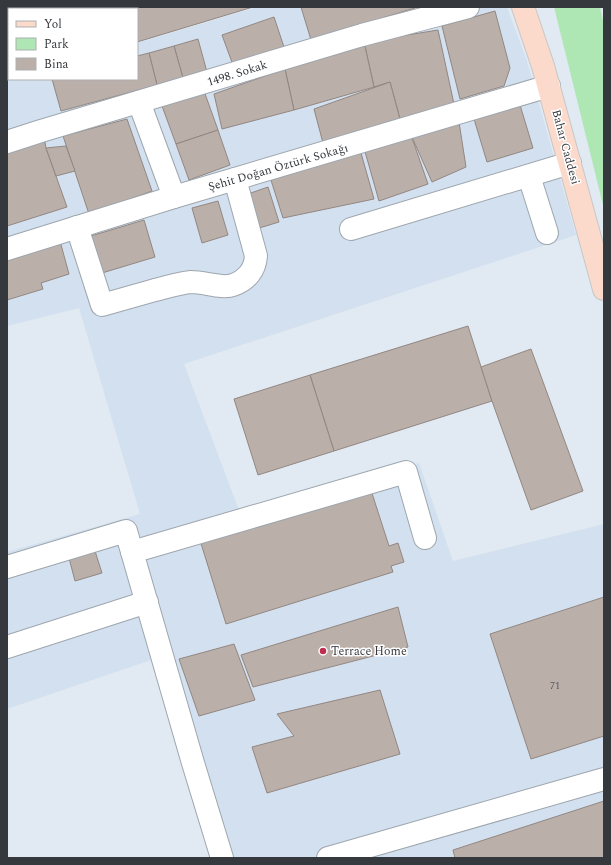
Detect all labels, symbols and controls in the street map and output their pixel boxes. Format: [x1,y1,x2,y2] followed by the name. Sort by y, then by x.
[8,8,138,80] legend
[44,15,62,34] text: Yol
[44,35,69,54] text: Park
[44,55,69,74] text: Bina
[205,55,270,92] street label: 1498. Sokak
[546,107,585,187] street label: Bahar Caddesi
[206,138,351,197] street label: Şehit Doğan Öztürk Sokağı
[331,642,407,661] place label: Terrace Home
[318,646,328,656] marker: Terrace Home
[550,678,560,694] house number: 71

